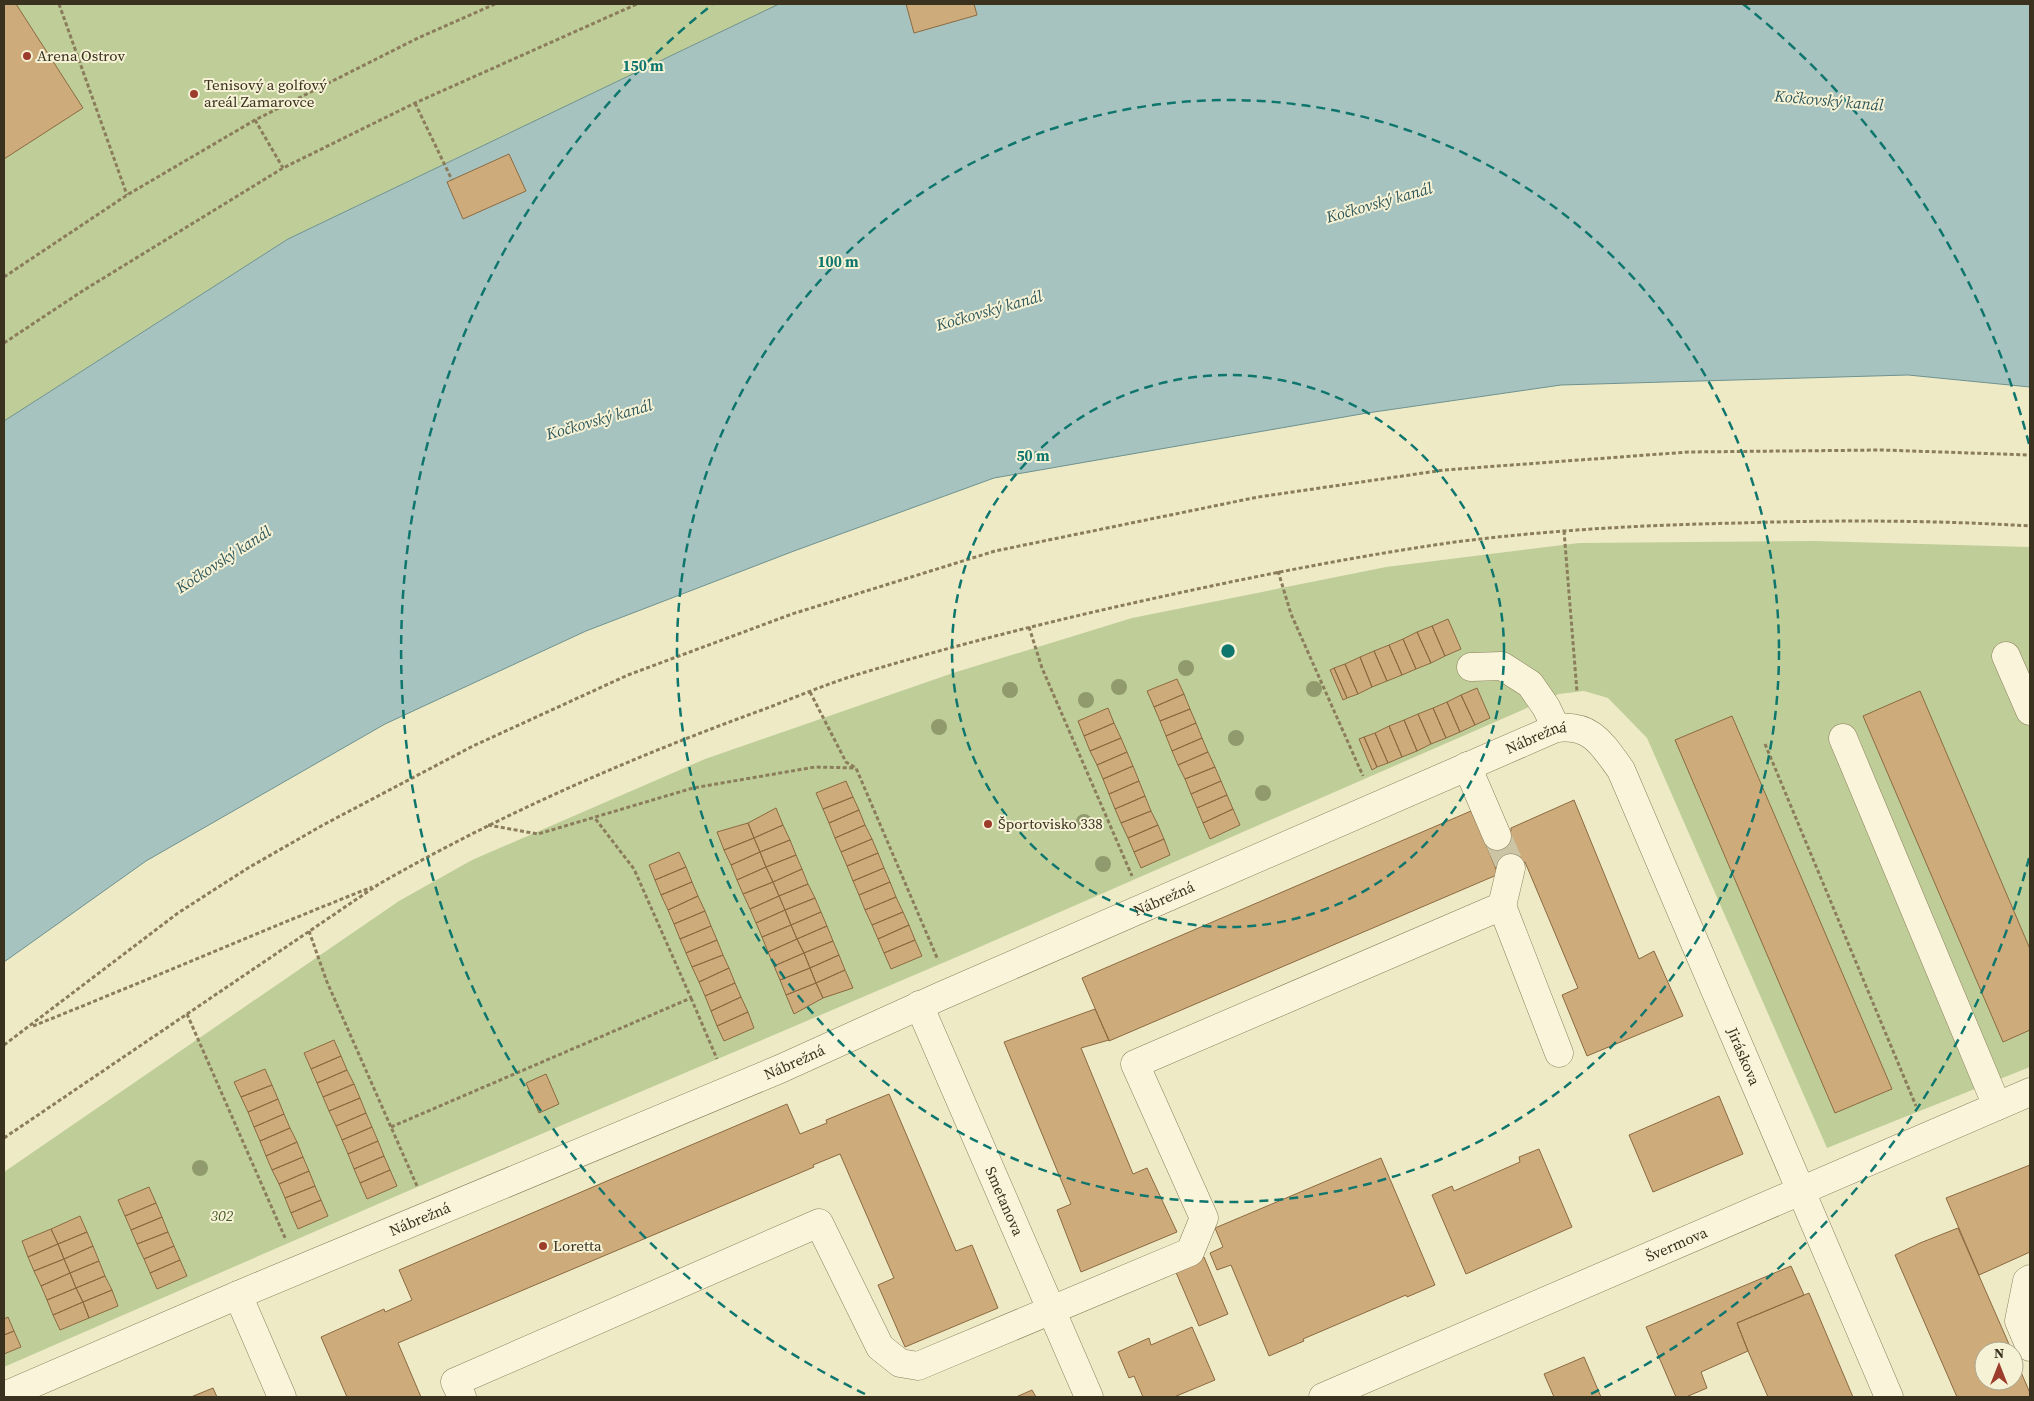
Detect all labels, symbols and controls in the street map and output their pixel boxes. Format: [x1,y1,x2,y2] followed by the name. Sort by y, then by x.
[37,45,125,66] place label: Arena Ostrov
[21,50,33,62] marker: Arena Ostrov
[622,55,664,76] text: 150 m
[204,74,327,112] place label: Tenisový a golfový areál Zamarovce
[1773,84,1885,116] water label: Kočkovský kanál
[188,88,200,100] marker: Tenisový a golfový areál Zamarovce
[1322,176,1435,228] water label: Kočkovský kanál
[817,251,859,272] text: 100 m
[932,284,1045,336] water label: Kočkovský kanál
[542,393,655,445] water label: Kočkovský kanál
[1016,445,1050,466] text: 50 m
[170,520,275,599] water label: Kočkovský kanál
[1219,642,1237,660] centre of rings
[1502,716,1567,759] street label: Nábrežná
[998,813,1103,834] place label: Športovisko 338
[982,818,994,830] marker: Športovisko 338
[1130,876,1198,921] street label: Nábrežná
[1722,1023,1766,1089] street label: Jiráskova
[761,1039,828,1085] street label: Nábrežná
[980,1163,1029,1239] street label: Smetanova
[386,1196,454,1241] street label: Nábrežná
[211,1205,234,1226] park label: 302
[1642,1221,1711,1267] street label: Švermova
[553,1235,602,1256] place label: Loretta
[537,1240,549,1252] marker: Loretta
[1974,1341,2024,1391] north arrow
[1994,1343,2004,1363] text: N

